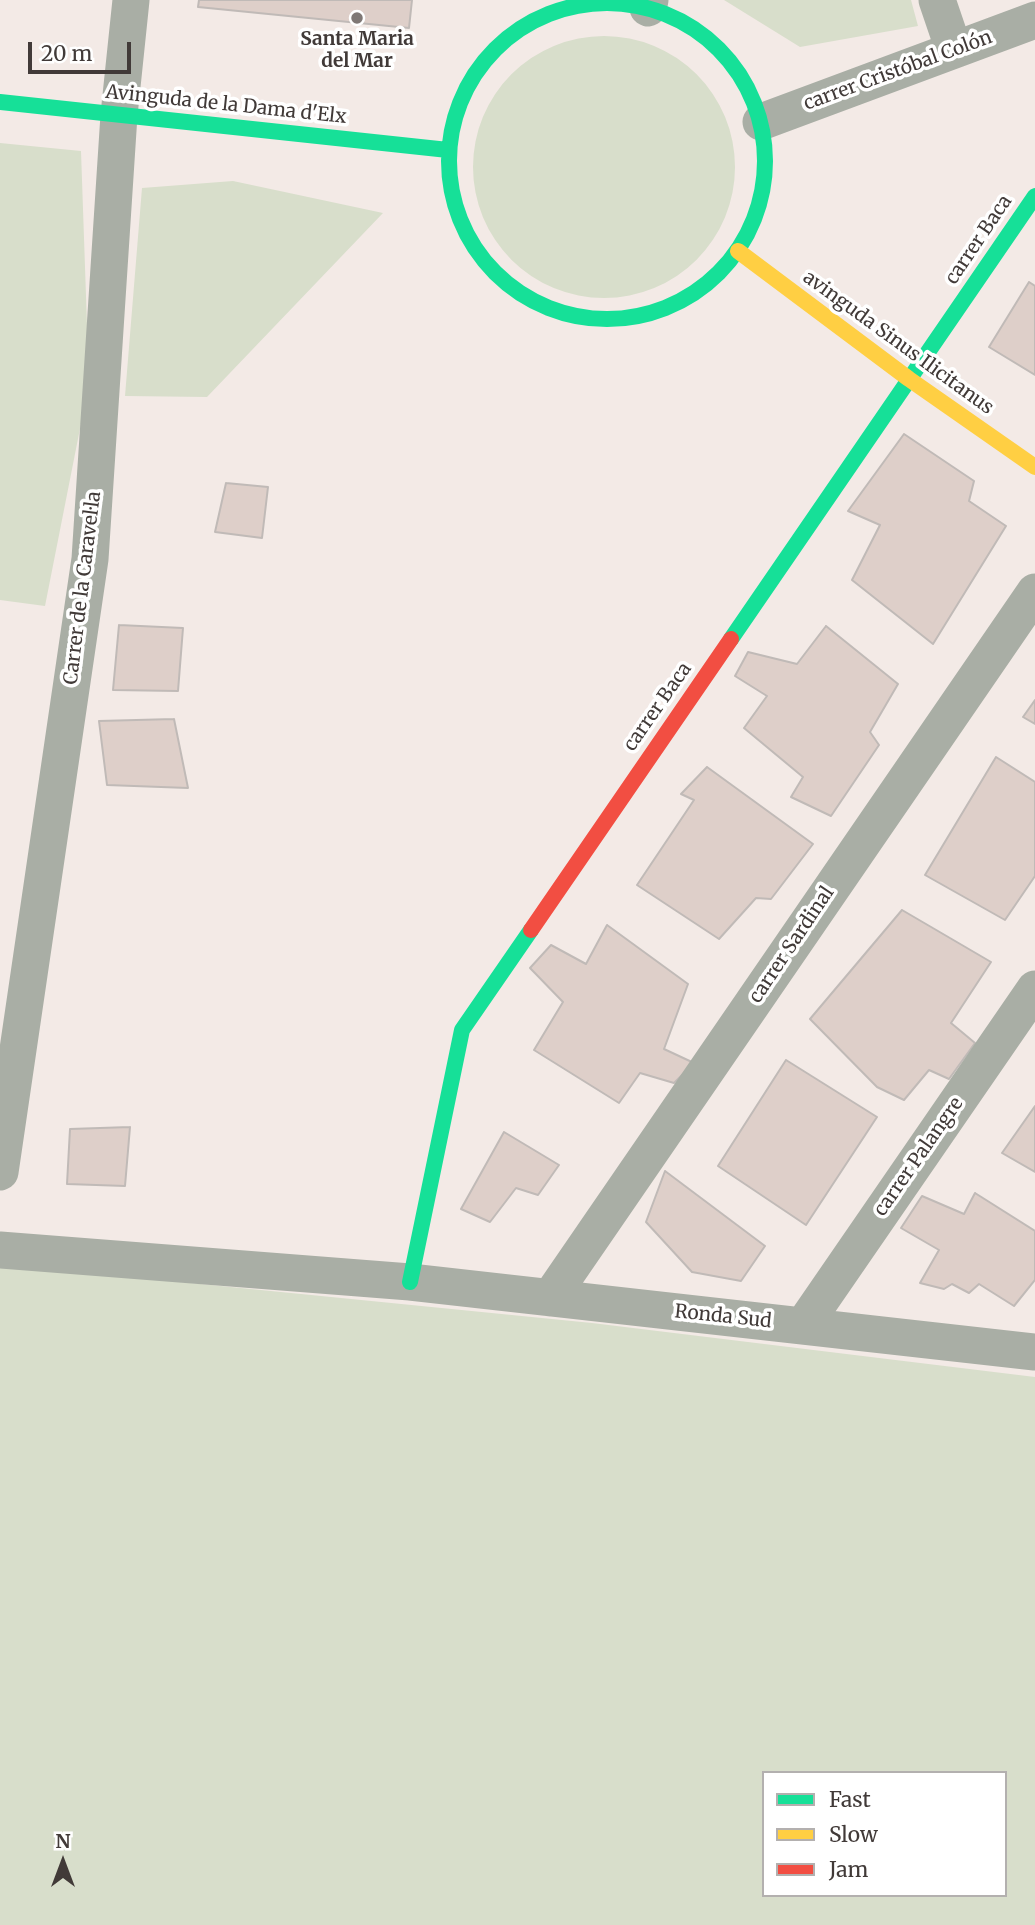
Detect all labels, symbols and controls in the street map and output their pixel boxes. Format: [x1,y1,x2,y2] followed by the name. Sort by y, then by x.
[349,10,365,26] marker: Santa Maria del Mar
[801,26,995,116] street label: carrer Cristóbal Colón
[32,28,135,72] scale bar
[300,29,414,73] place label: Santa Maria del Mar
[41,40,92,67] text: 20 m
[104,81,348,129] street label: Avinguda de la Dama d'Elx
[941,191,1017,289] street label: carrer Baca
[798,266,998,420] street label: avinguda Sinus Ilicitanus
[60,490,106,686] street label: Carrer de la Caravel·la
[619,658,697,756] street label: carrer Baca
[745,882,839,1008] street label: carrer Sardinal
[870,1093,968,1221] street label: carrer Palangre
[673,1301,773,1333] street label: Ronda Sud
[762,1771,1007,1897] legend
[829,1786,871,1813] text: Fast
[829,1821,878,1848] text: Slow
[28,1827,98,1897] north arrow
[55,1829,71,1853] text: N
[829,1856,868,1883] text: Jam

